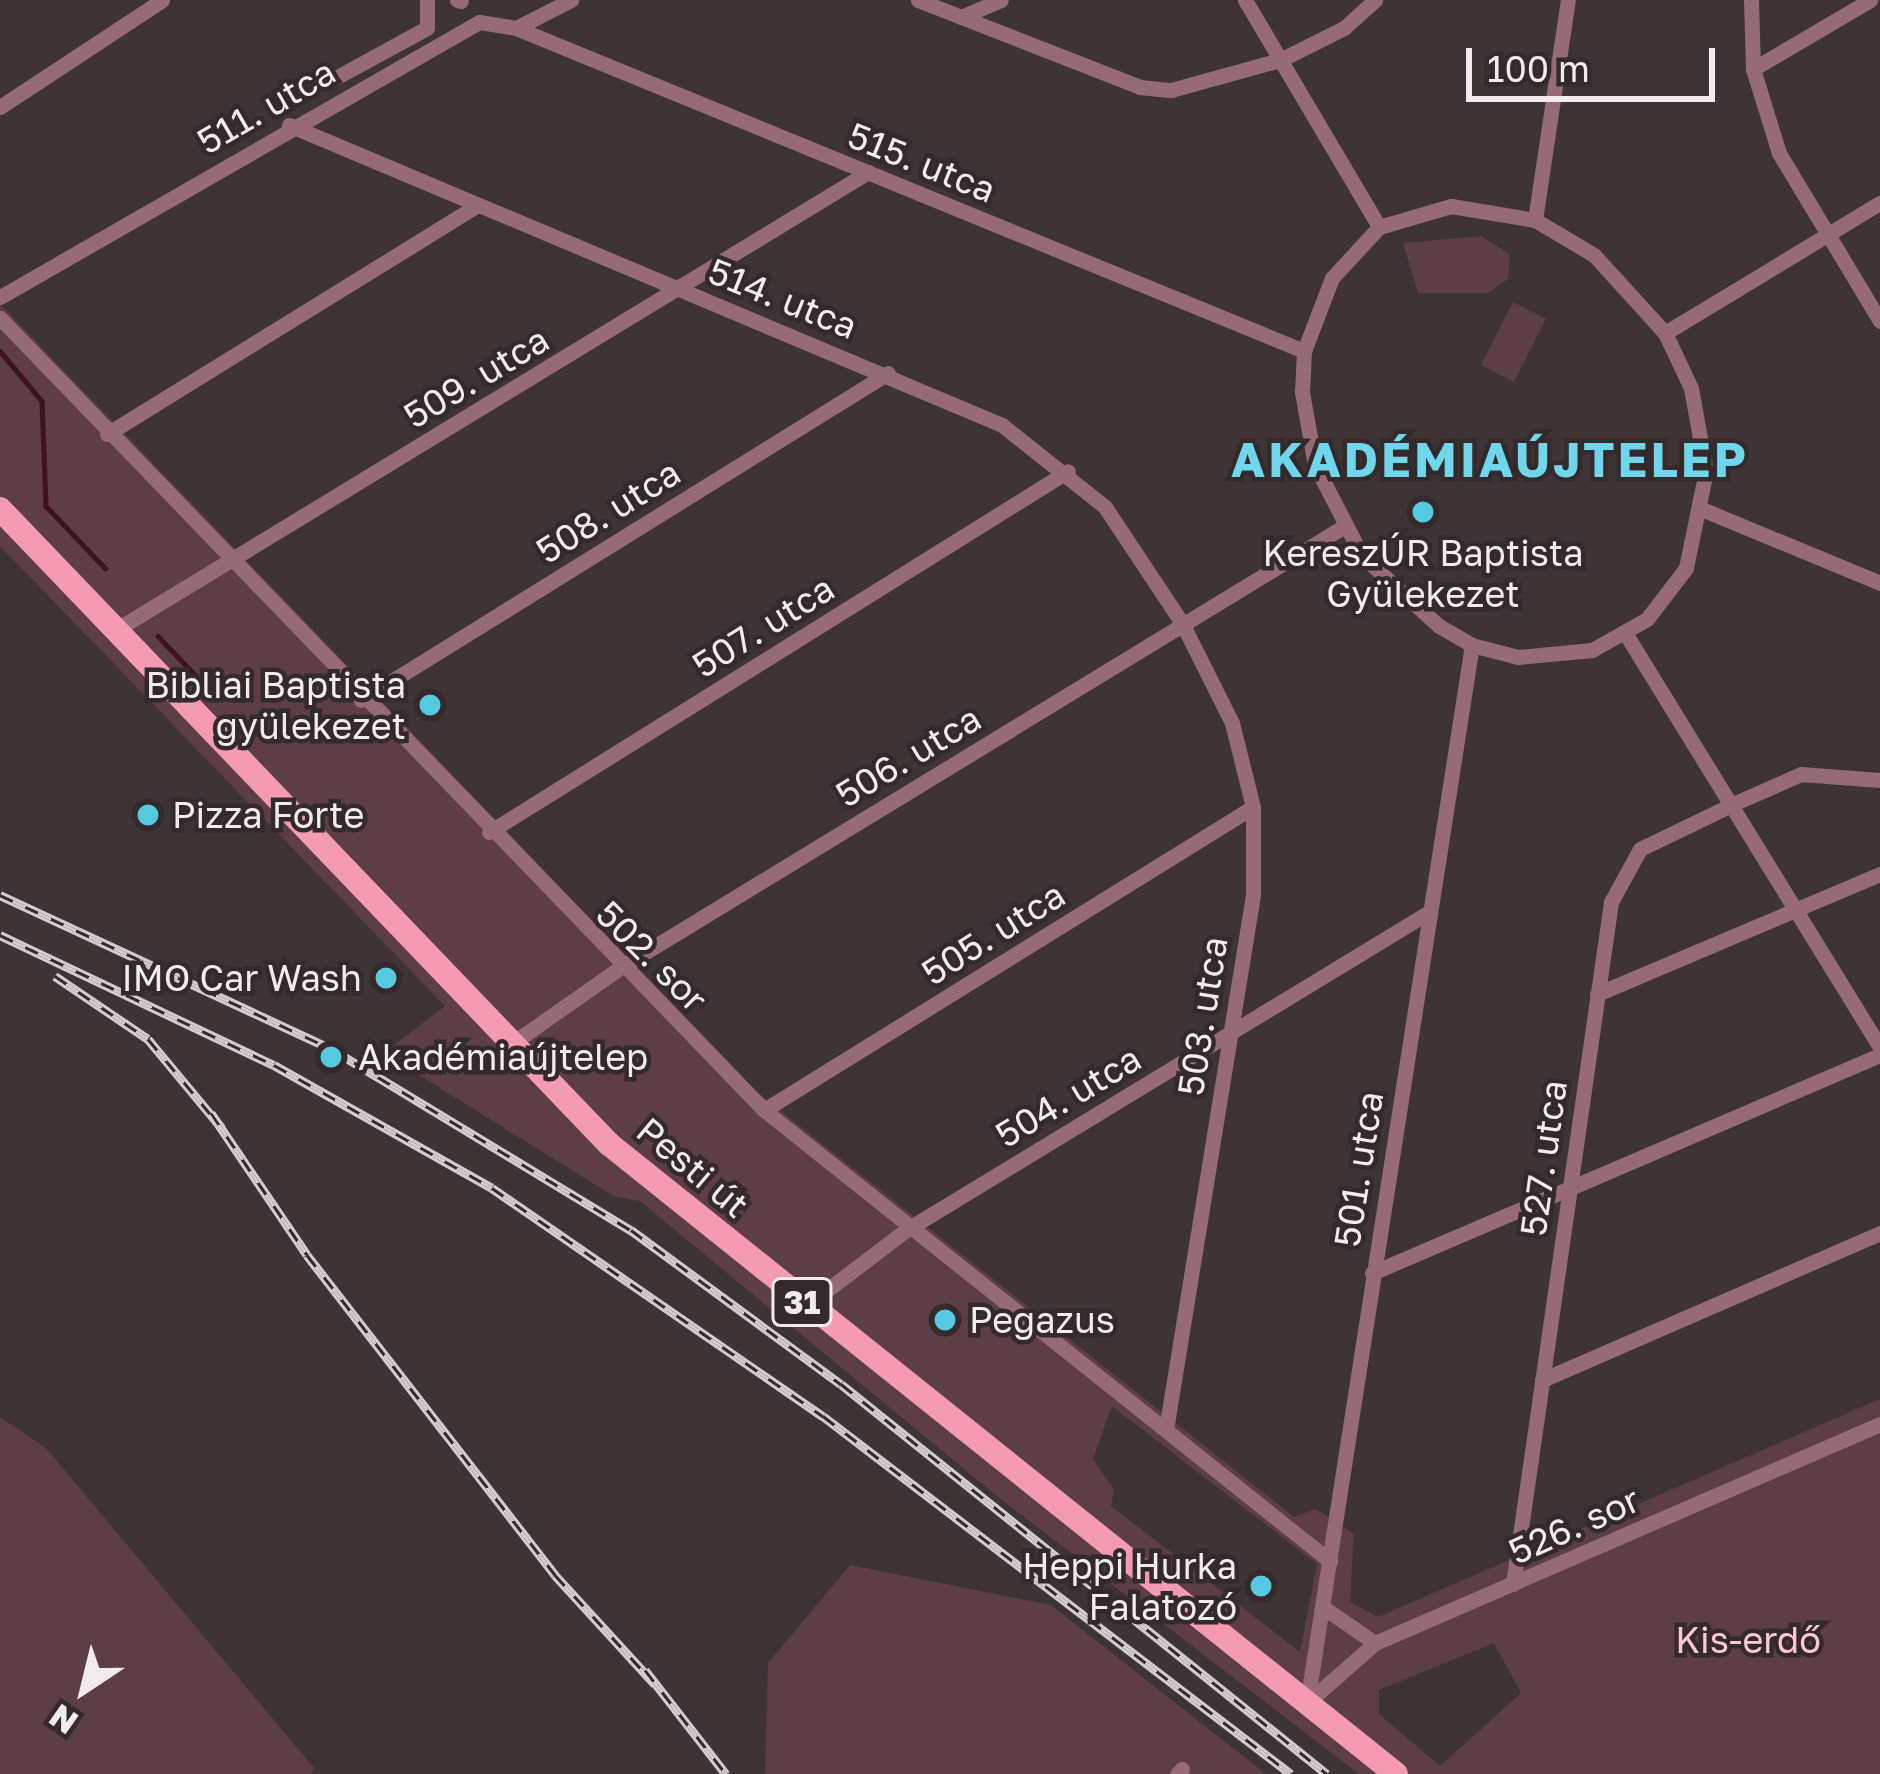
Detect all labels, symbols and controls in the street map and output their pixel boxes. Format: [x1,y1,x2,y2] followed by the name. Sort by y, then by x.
[1472,24,1721,98] scale bar
[1487,47,1590,90] text: 100 m
[189,49,343,163] street label: 511. utca
[842,113,1002,211] street label: 515. utca
[702,249,864,347] street label: 514. utca
[396,317,556,437] street label: 509. utca
[1231,431,1749,489] district label: AKADÉMIAÚJTELEP
[528,450,688,572] street label: 508. utca
[1410,499,1436,525] marker: KereszÚR Baptista Gyülekezet
[1262,530,1584,615] place label: KereszÚR Baptista Gyülekezet
[684,566,842,686] street label: 507. utca
[145,662,406,747] place label: Bibliai Baptista gyülekezet
[417,692,443,718] marker: Bibliai Baptista gyülekezet
[828,696,988,816] street label: 506. utca
[172,793,364,837] place label: Pizza Forte
[135,802,161,828] marker: Pizza Forte
[914,872,1072,994] street label: 505. utca
[588,892,716,1020] street label: 502. sor
[1168,934,1236,1098] street label: 503. utca
[122,956,362,1000] place label: IMO Car Wash
[373,965,399,991] marker: IMO Car Wash
[358,1035,648,1079] place label: Akadémiaújtelep
[988,1036,1148,1156] street label: 504. utca
[315,1041,347,1073] marker: Akadémiaújtelep
[1511,1077,1575,1239] street label: 527. utca
[1324,1088,1392,1250] street label: 501. utca
[628,1108,758,1226] street label: Pesti út
[769,1275,835,1329] road number: 31
[969,1298,1115,1342] place label: Pegazus
[932,1307,958,1333] marker: Pegazus
[1502,1477,1646,1573] street label: 526. sor
[1022,1543,1237,1628] place label: Heppi Hurka Falatozó
[1248,1573,1274,1599] marker: Heppi Hurka Falatozó
[1675,1618,1821,1662] park label: Kis-erdő
[24,1630,144,1750] north arrow
[42,1697,85,1743] text: N

